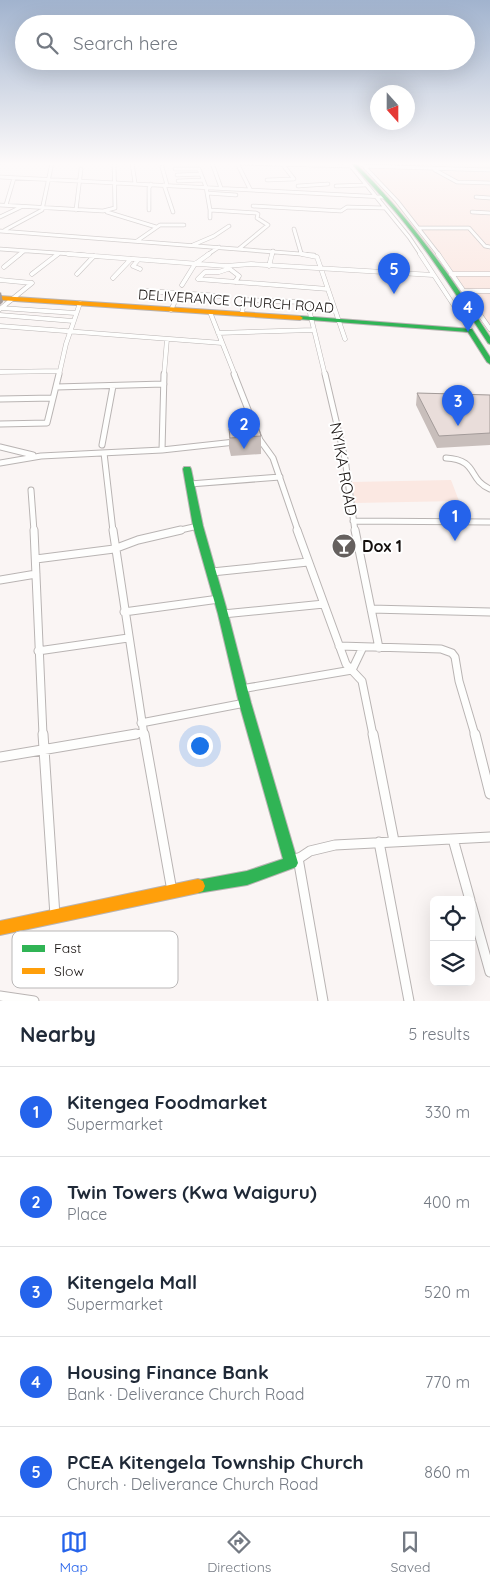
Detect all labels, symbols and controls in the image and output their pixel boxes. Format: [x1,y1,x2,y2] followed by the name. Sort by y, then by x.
[15,15,475,70] search box
[33,29,61,57] icon: search
[73,31,178,55] text: Search here
[370,85,415,130] north arrow
[378,253,410,294] pin: 5
[137,285,335,317] street label: DELIVERANCE CHURCH ROAD
[452,291,484,332] pin: 4
[442,385,474,426] pin: 3
[228,408,260,449] pin: 2
[326,421,362,517] street label: NYIKA ROAD
[439,500,471,541] pin: 1
[331,533,357,559] bar icon: Dox 1
[362,536,402,556] place label: Dox 1
[187,733,213,759] your location
[430,896,475,986] map controls
[430,896,475,941] button: locate
[12,931,178,988] legend
[54,939,82,957] text: Fast
[430,941,475,986] button: layers
[54,962,84,980] text: Slow
[20,1021,96,1047] text: Nearby
[409,1024,470,1044] text: 5 results
[67,1090,268,1114] text: Kitengea Foodmarket
[33,1102,39,1122] text: 1
[425,1102,470,1122] text: 330 m
[67,1114,163,1134] text: Supermarket
[67,1180,317,1204] text: Twin Towers (Kwa Waiguru)
[31,1192,41,1212] text: 2
[424,1192,470,1212] text: 400 m
[67,1204,107,1224] text: Place
[67,1270,197,1294] text: Kitengela Mall
[32,1282,40,1302] text: 3
[424,1282,470,1302] text: 520 m
[67,1294,163,1314] text: Supermarket
[67,1360,269,1384] text: Housing Finance Bank
[31,1372,41,1392] text: 4
[425,1372,470,1392] text: 770 m
[67,1384,304,1404] text: Bank · Deliverance Church Road
[67,1450,364,1474] text: PCEA Kitengela Township Church
[31,1462,41,1482] text: 5
[424,1462,470,1482] text: 860 m
[67,1474,318,1494] text: Church · Deliverance Church Road
[60,1528,88,1576] tab: Map
[207,1528,271,1576] tab: Directions
[390,1528,430,1576] tab: Saved

